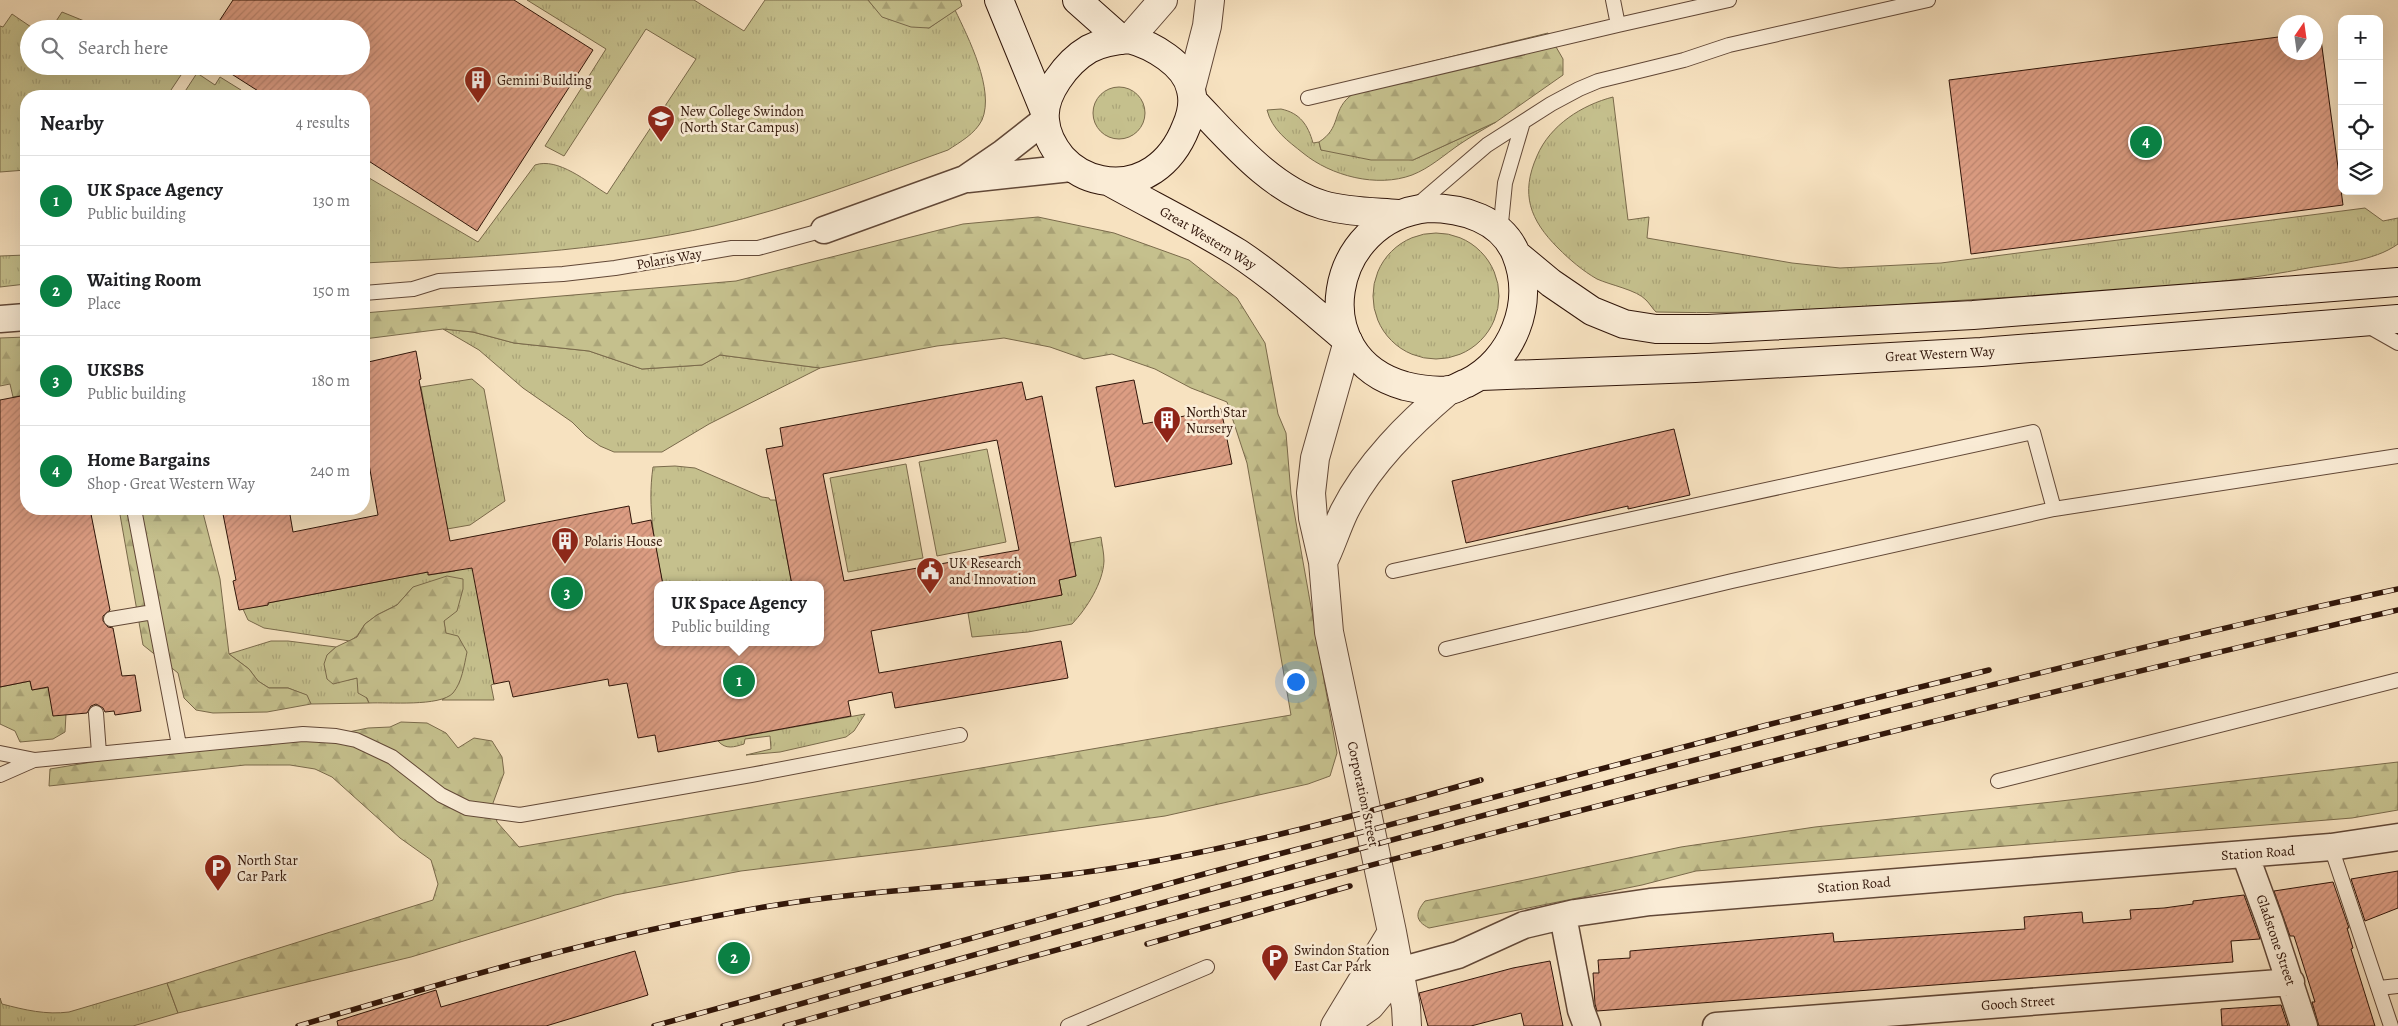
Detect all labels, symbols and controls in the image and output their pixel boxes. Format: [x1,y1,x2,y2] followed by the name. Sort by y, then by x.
[2278,15,2323,60] north arrow
[2338,15,2383,195] map controls
[2338,15,2383,60] button: +
[20,20,370,75] search box
[38,34,66,62] icon: search
[78,35,168,61] text: Search here
[2338,60,2383,105] button: −
[463,65,493,104] building icon: Gemini Building
[497,71,592,90] place label: Gemini Building
[680,102,804,137] place label: New College Swindon (North Star Campus)
[646,104,676,143] school or university icon: New College Swindon (North Star Campus)
[2338,105,2383,150] button: locate
[40,109,103,137] text: Nearby
[296,112,350,134] text: 4 results
[2130,123,2162,161] pin: 4
[2338,150,2383,195] button: layers
[87,177,223,203] text: UK Space Agency
[53,190,59,212] text: 1
[313,190,350,212] text: 130 m
[1156,202,1260,275] street label: Great Western Way
[87,203,186,225] text: Public building
[635,244,704,274] street label: Polaris Way
[87,267,201,293] text: Waiting Room
[52,280,60,302] text: 2
[313,280,350,302] text: 150 m
[87,293,121,315] text: Place
[1885,342,1996,366] street label: Great Western Way
[87,357,144,383] text: UKSBS
[53,370,59,392] text: 3
[312,370,350,392] text: 180 m
[87,383,186,405] text: Public building
[1186,403,1248,438] place label: North Star Nursery
[1152,405,1182,444] building icon: North Star Nursery
[87,447,210,473] text: Home Bargains
[52,460,60,482] text: 4
[310,460,350,482] text: 240 m
[87,473,255,495] text: Shop · Great Western Way
[550,526,580,565] building icon: Polaris House
[584,532,662,551] place label: Polaris House
[949,554,1037,589] place label: UK Research and Innovation
[915,556,945,595] public building icon: UK Research and Innovation
[551,574,583,612] pin: 3
[654,581,824,646] popup
[671,590,807,616] text: UK Space Agency
[671,616,770,638] text: Public building
[723,662,755,700] pin: 1
[1283,669,1309,695] your location
[1343,740,1384,849] street label: Corporation Street
[2221,841,2296,865] street label: Station Road
[237,851,299,886] place label: North Star Car Park
[203,853,233,892] parking icon: North Star Car Park
[1816,872,1892,898] street label: Station Road
[2252,892,2301,988] street label: Gladstone Street
[718,939,750,977] pin: 2
[1294,941,1390,976] place label: Swindon Station East Car Park
[1260,943,1290,982] parking icon: Swindon Station East Car Park
[1981,991,2056,1015] street label: Gooch Street

